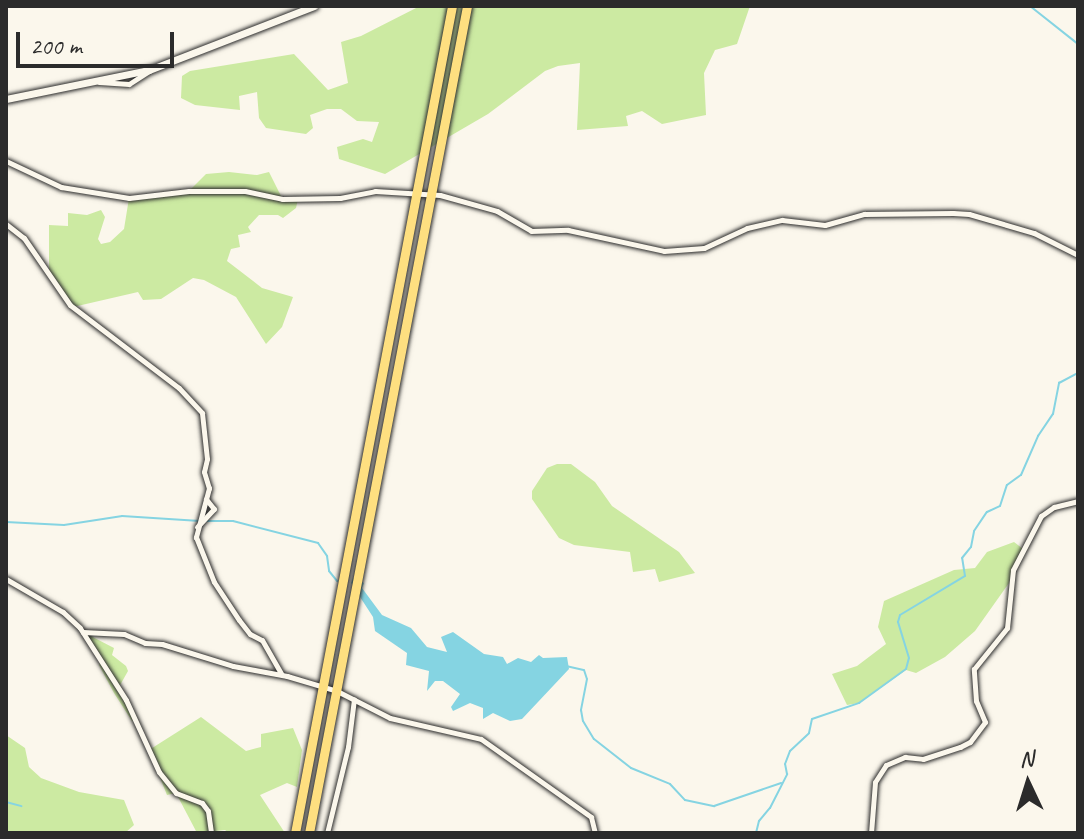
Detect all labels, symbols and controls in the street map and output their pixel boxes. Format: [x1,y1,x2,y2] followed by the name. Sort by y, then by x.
[20,16,178,66] scale bar
[30,31,82,61] text: 200 m
[988,743,1068,823] north arrow
[1019,745,1034,773] text: N

